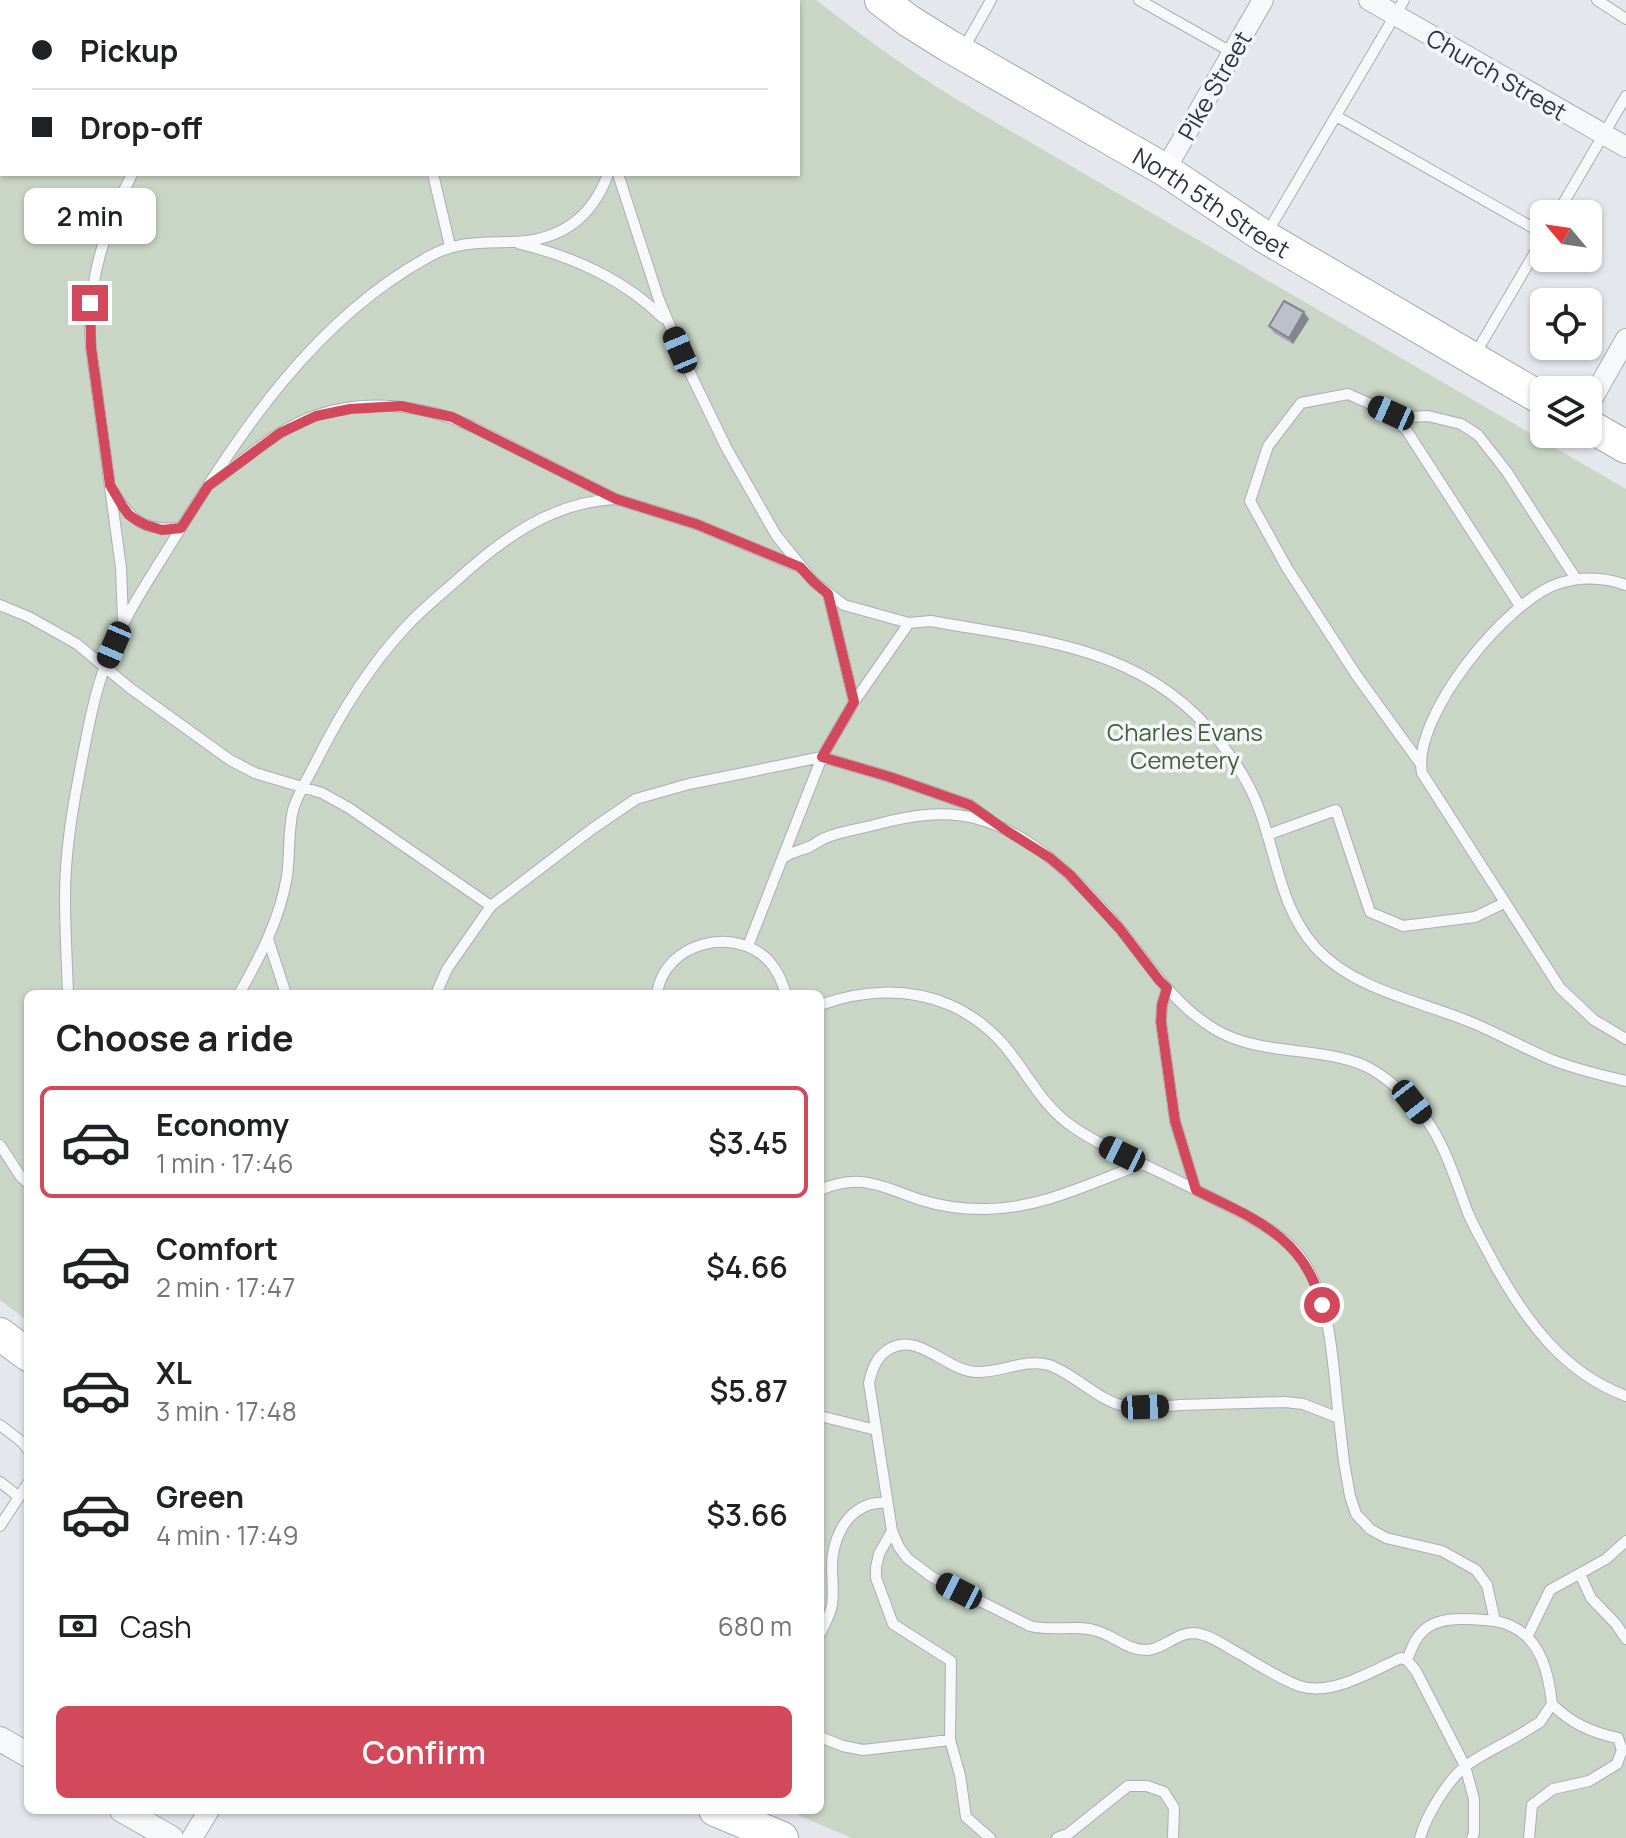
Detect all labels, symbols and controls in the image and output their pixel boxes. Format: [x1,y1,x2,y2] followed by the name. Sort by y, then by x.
[1421,20,1573,128] street label: Church Street
[1169,24,1259,146] street label: Pike Street
[80,30,178,71] text: Pickup
[80,107,202,148] text: Drop-off
[1127,139,1297,265] street label: North 5th Street
[24,187,156,243] callout: 2 min
[57,198,123,234] text: 2 min
[1530,200,1602,272] north arrow
[1530,200,1602,448] map controls
[72,285,108,321] route end
[1530,288,1602,360] button: locate
[660,323,700,377] car
[1530,376,1602,448] button: layers
[1364,392,1418,434] car
[94,618,134,672] car
[1107,715,1263,776] park label: Charles Evans Cemetery
[56,1013,294,1062] text: Choose a ride
[1388,1076,1436,1128] car
[156,1104,289,1145] text: Economy
[60,1106,132,1178] icon: car
[708,1122,788,1163] text: $3.45
[1095,1133,1149,1175] car
[156,1145,294,1181] text: 1 min · 17:46
[156,1228,278,1269] text: Comfort
[60,1230,132,1302] icon: car
[706,1246,788,1287] text: $4.66
[156,1269,295,1305] text: 2 min · 17:47
[1304,1287,1340,1323] route start
[156,1352,192,1393] text: XL
[60,1354,132,1426] icon: car
[710,1370,788,1411] text: $5.87
[156,1393,297,1429] text: 3 min · 17:48
[1121,1394,1169,1420] car
[156,1476,244,1517] text: Green
[60,1478,132,1550] icon: car
[707,1494,788,1535] text: $3.66
[156,1517,299,1553] text: 4 min · 17:49
[932,1569,986,1613] car
[56,1604,100,1648] icon: cash
[120,1606,192,1647] text: Cash
[718,1608,792,1644] text: 680 m
[56,1706,792,1798] button: Confirm

